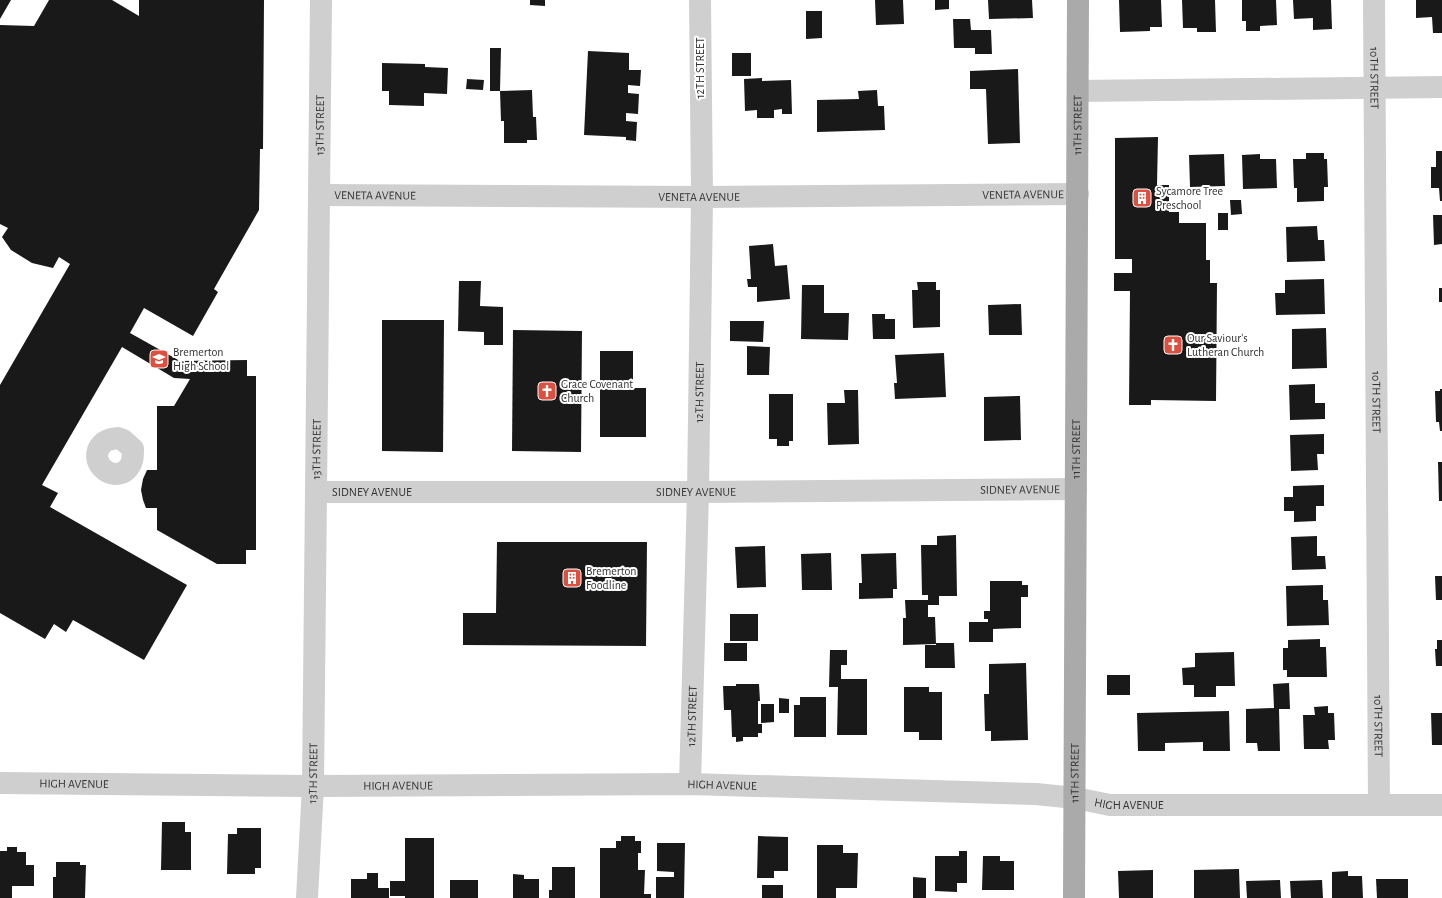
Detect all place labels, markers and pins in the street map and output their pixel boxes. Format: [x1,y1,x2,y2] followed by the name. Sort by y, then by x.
[1156,185,1223,211] place label: Sycamore Tree Preschool
[1131,187,1153,209] building icon: Sycamore Tree Preschool
[1187,332,1264,358] place label: Our Saviour's Lutheran Church
[1162,334,1184,356] church icon: Our Saviour's Lutheran Church
[173,346,229,372] place label: Bremerton High School
[148,348,170,370] school or university icon: Bremerton High School
[561,378,633,404] place label: Grace Covenant Church
[536,380,558,402] church icon: Grace Covenant Church
[586,565,636,591] place label: Bremerton Foodline
[561,567,583,589] building icon: Bremerton Foodline

